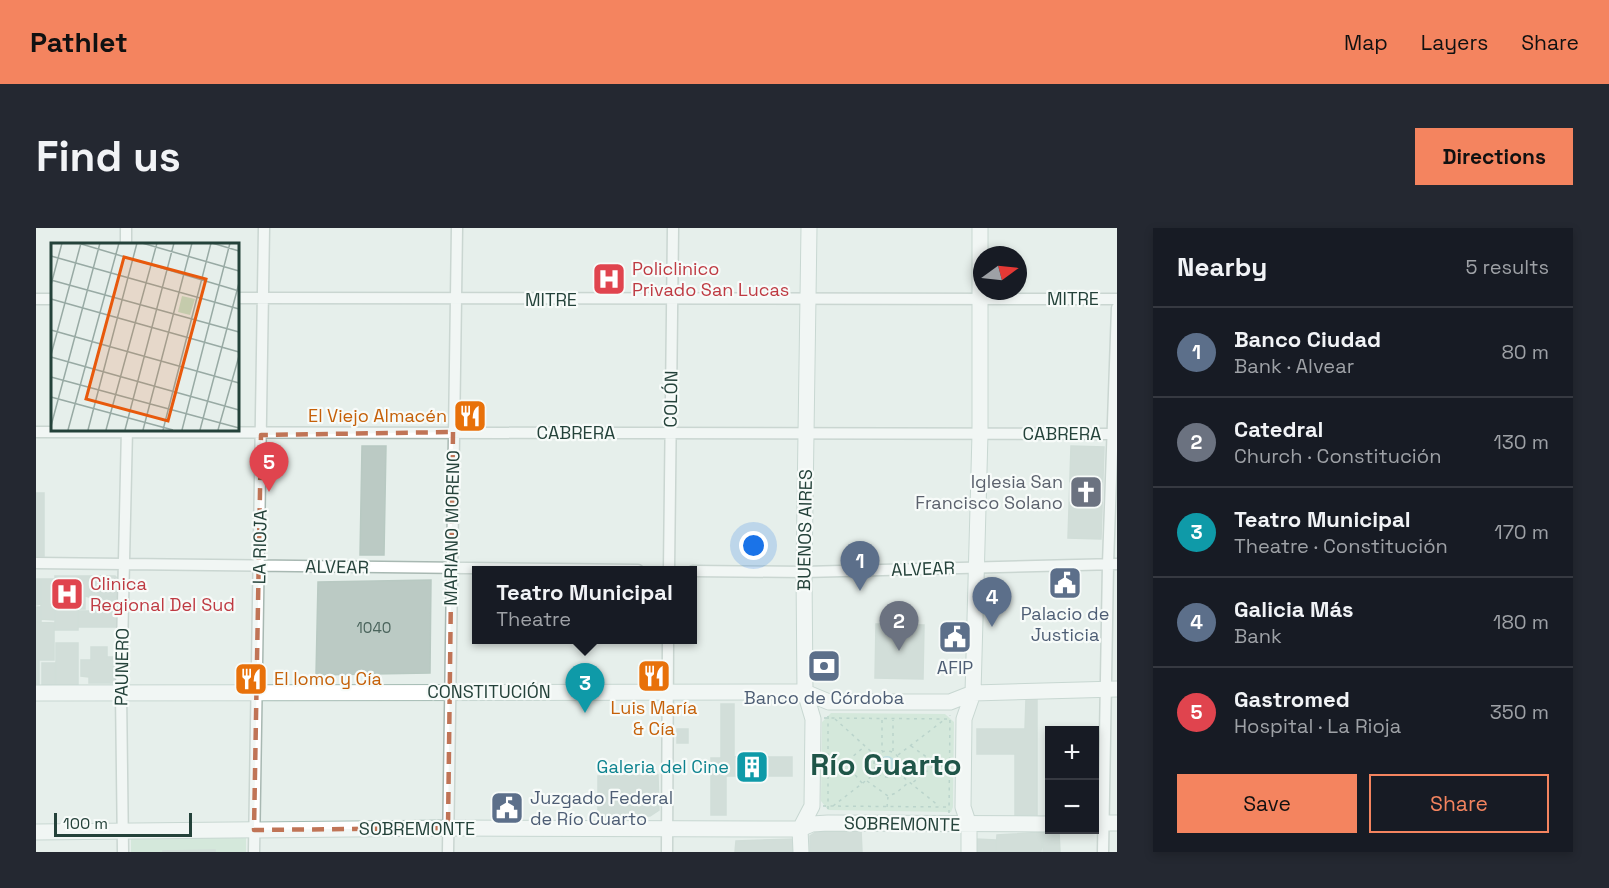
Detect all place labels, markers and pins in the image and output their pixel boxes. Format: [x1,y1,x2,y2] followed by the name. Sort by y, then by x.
[632,257,789,301] place label: Policlinico Privado San Lucas
[591,261,627,297] hospital icon: Policlinico Privado San Lucas
[452,398,488,434] restaurant icon: El Viejo Almacén
[308,404,447,427] place label: El Viejo Almacén
[250,442,288,492] pin: 5
[915,470,1063,514] place label: Iglesia San Francisco Solano
[1068,474,1104,510] church icon: Iglesia San Francisco Solano
[840,542,880,591] pin: 1
[1047,565,1083,601] public building icon: Palacio de Justicia
[90,572,235,616] place label: Clinica Regional Del Sud
[49,576,85,612] hospital icon: Clinica Regional Del Sud
[972,578,1012,627] pin: 4
[880,602,918,651] pin: 2
[1021,602,1109,646] place label: Palacio de Justicia
[937,619,973,655] public building icon: AFIP
[806,648,842,684] bank icon: Banco de Córdoba
[937,656,973,679] place label: AFIP
[636,658,672,694] restaurant icon: Luis María & Cía
[233,661,269,697] restaurant icon: El lomo y Cía
[566,664,604,713] pin: 3
[274,667,382,690] place label: El lomo y Cía
[744,686,904,709] place label: Banco de Córdoba
[611,696,697,740] place label: Luis María & Cía
[734,749,770,785] building icon: Galeria del Cine
[597,755,729,778] place label: Galeria del Cine
[530,786,673,830] place label: Juzgado Federal de Río Cuarto
[489,790,525,826] public building icon: Juzgado Federal de Río Cuarto

